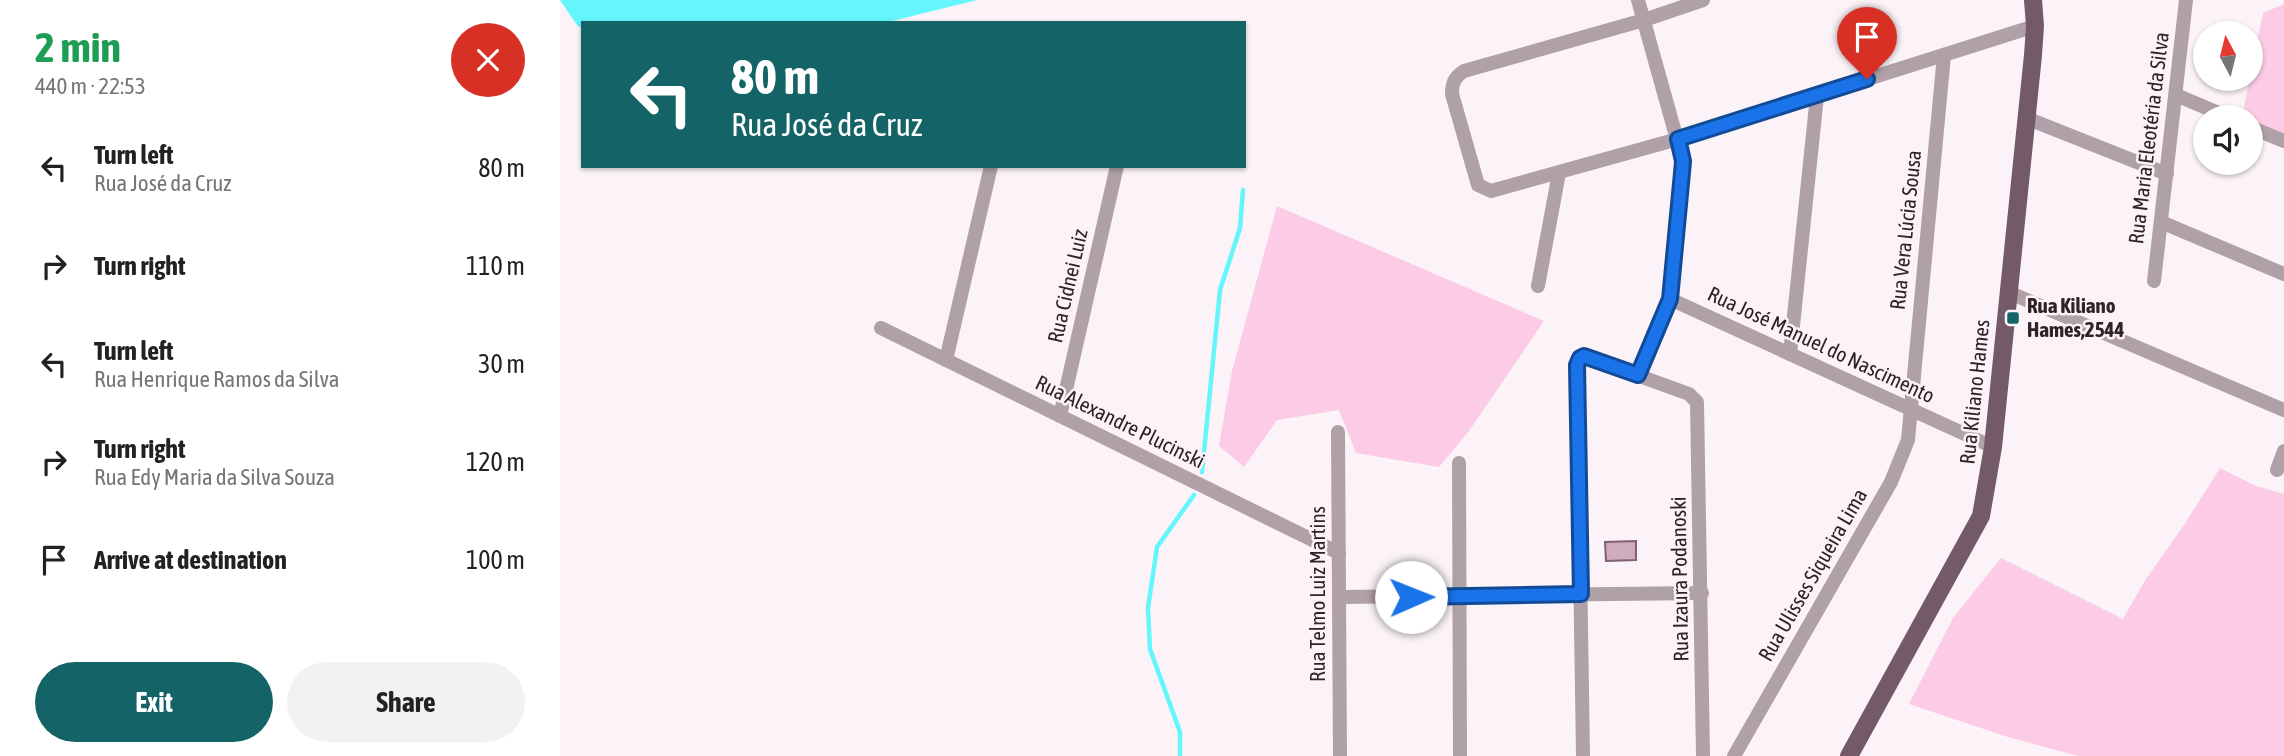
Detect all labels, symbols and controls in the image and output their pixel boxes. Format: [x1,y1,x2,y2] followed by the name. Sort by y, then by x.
[1837,7,1897,79] pin
[1848,18,1886,56] icon: arrive
[2193,21,2263,91] north arrow
[2193,21,2263,175] map controls
[35,23,121,71] text: 2 min
[451,23,525,97] button: close
[2123,31,2173,245] street label: Rua Maria Eleotéria da Silva
[731,48,819,104] text: 80 m
[616,49,707,140] icon: left
[35,73,146,99] text: 440 m · 22:53
[2193,105,2263,175] button: sound
[731,106,922,143] text: Rua José da Cruz
[94,140,174,170] text: Turn left
[35,149,73,187] icon: left
[1885,149,1925,311] street label: Rua Vera Lúcia Sousa
[478,153,525,183] text: 80 m
[94,170,232,196] text: Rua José da Cruz
[1042,226,1092,345] street label: Rua Cidnei Luiz
[35,247,73,285] icon: right
[94,251,185,281] text: Turn right
[466,251,525,281] text: 110 m
[1704,281,1939,407] street label: Rua José Manuel do Nascimento
[2027,293,2124,341] place label: Rua Kiliano Hames,2544
[2005,310,2021,326] marker: Rua Kiliano Hames,2544
[1954,318,1994,466] street label: Rua Kiliano Hames
[94,336,174,366] text: Turn left
[35,345,73,383] icon: left
[478,349,525,379] text: 30 m
[94,366,339,392] text: Rua Henrique Ramos da Silva
[1032,370,1209,472] street label: Rua Alexandre Plucinski
[94,434,185,464] text: Turn right
[35,443,73,481] icon: right
[466,447,525,477] text: 120 m
[94,464,335,490] text: Rua Edy Maria da Silva Souza
[1753,484,1871,665] street label: Rua Ulisses Siqueira Lima
[1666,496,1692,662] street label: Rua Izaura Podanoski
[1305,506,1329,682] street label: Rua Telmo Luiz Martins
[35,541,73,579] icon: arrive
[94,545,287,575] text: Arrive at destination
[466,545,525,575] text: 100 m
[1374,560,1448,634] position arrow
[35,662,273,742] button: Exit
[287,662,525,742] button: Share

